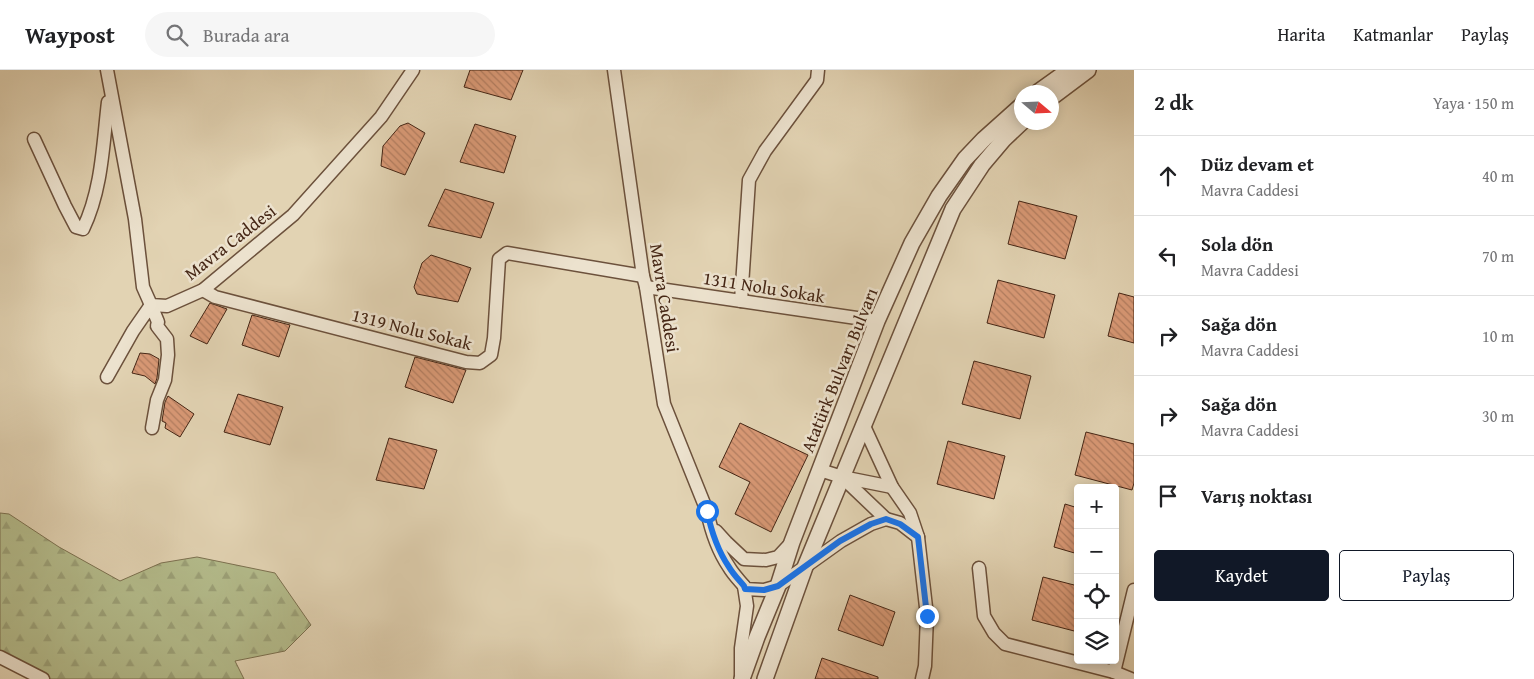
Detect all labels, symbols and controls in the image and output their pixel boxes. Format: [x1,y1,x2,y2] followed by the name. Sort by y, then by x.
[145,12,495,57] search box
[25,17,115,52] text: Waypost
[163,21,191,49] icon: search
[203,21,290,49] text: Burada ara
[1278,21,1325,48] text: Harita
[1353,21,1433,48] text: Katmanlar
[1461,21,1509,48] text: Paylaş
[1014,85,1059,130] north arrow
[1154,87,1194,118] text: 2 dk
[1433,91,1514,115] text: Yaya · 150 m
[1201,150,1314,178] text: Düz devam et
[1154,162,1182,190] icon: ahead
[1482,164,1514,188] text: 40 m
[1201,178,1299,202] text: Mavra Caddesi
[178,198,282,286] street label: Mavra Caddesi
[1201,230,1273,258] text: Sola dön
[643,242,687,354] street label: Mavra Caddesi
[1154,242,1182,270] icon: left
[1482,244,1514,268] text: 70 m
[1201,258,1299,282] text: Mavra Caddesi
[701,264,828,310] street label: 1311 Nolu Sokak
[794,284,884,456] street label: Atatürk Bulvarı Bulvarı
[349,301,476,357] street label: 1319 Nolu Sokak
[1201,310,1277,338] text: Sağa dön
[1154,322,1182,350] icon: right
[1482,324,1514,348] text: 10 m
[1201,338,1299,362] text: Mavra Caddesi
[1201,390,1277,418] text: Sağa dön
[1154,402,1182,430] icon: right
[1482,404,1514,428] text: 30 m
[1201,418,1299,442] text: Mavra Caddesi
[1154,482,1182,510] icon: arrive
[1201,482,1312,510] text: Varış noktası
[1074,484,1119,664] map controls
[1074,484,1119,529] button: +
[696,500,719,523] route start
[1074,529,1119,574] button: −
[1154,550,1329,601] button: Kaydet
[1339,550,1514,601] button: Paylaş
[1074,574,1119,619] button: locate
[916,605,939,628] route end
[1074,619,1119,664] button: layers

